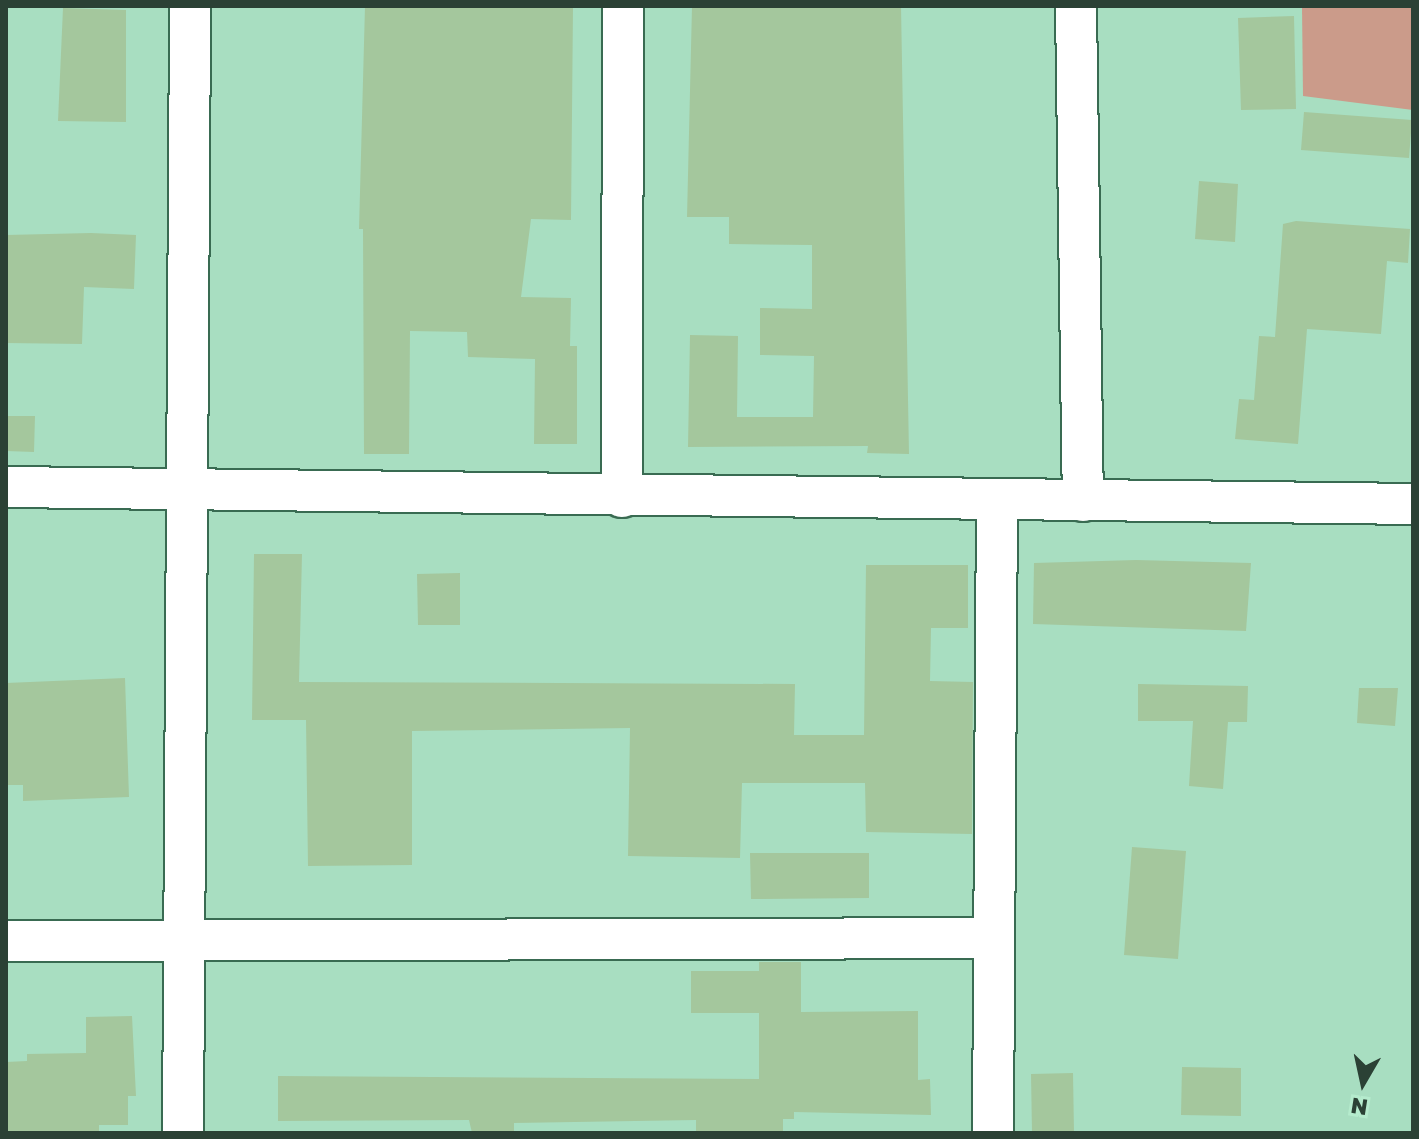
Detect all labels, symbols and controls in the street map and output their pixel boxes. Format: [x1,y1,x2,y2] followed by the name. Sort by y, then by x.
[1323,1043,1403,1123] north arrow
[1349,1093,1370,1122] text: N

